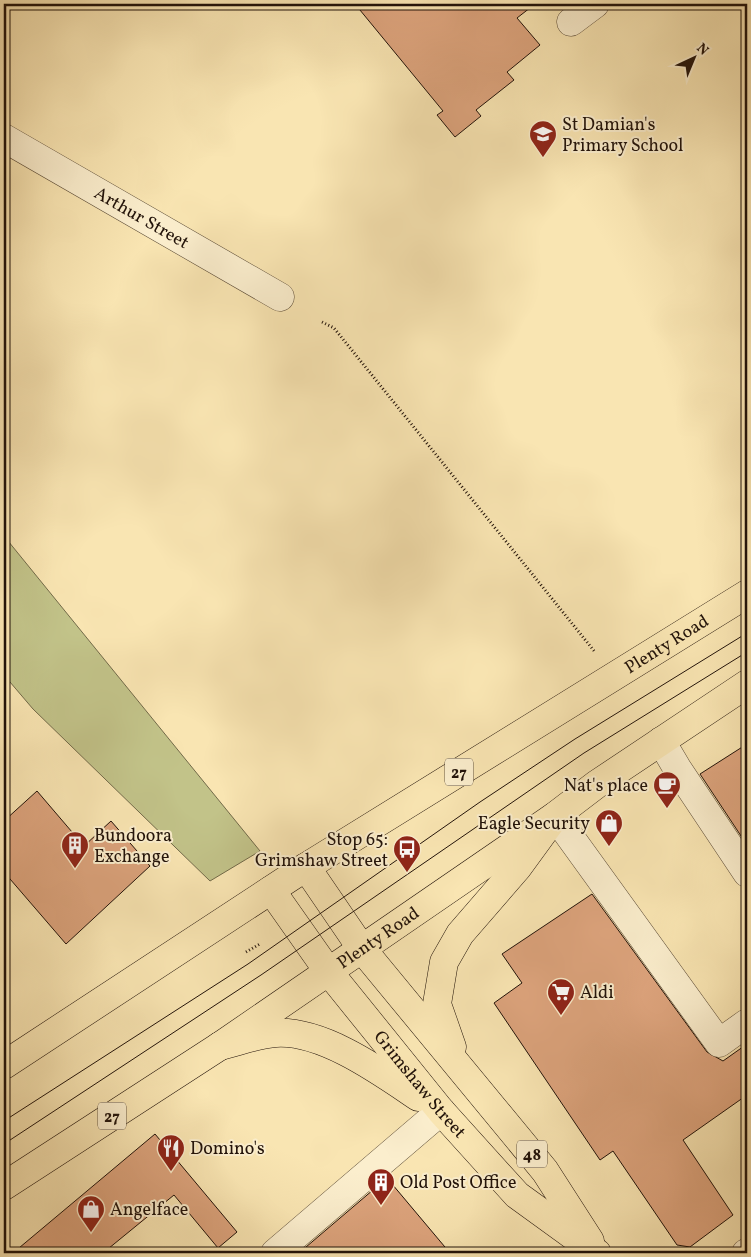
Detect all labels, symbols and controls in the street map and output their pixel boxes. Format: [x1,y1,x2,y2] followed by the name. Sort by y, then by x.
[668,32,718,82] north arrow
[692,39,712,60] text: N
[562,113,683,159] place label: St Damian's Primary School
[528,119,558,158] school or university icon: St Damian's Primary School
[89,181,193,256] street label: Arthur Street
[620,610,714,681] street label: Plenty Road
[445,759,473,786] road number: 27
[652,770,682,809] cafe icon: Nat's place
[564,774,648,799] place label: Nat's place
[594,808,624,847] shop icon: Eagle Security
[478,812,590,837] place label: Eagle Security
[94,824,172,870] place label: Bundoora Exchange
[255,828,388,874] place label: Stop 65: Grimshaw Street
[60,830,90,869] building icon: Bundoora Exchange
[392,834,422,873] bus stop icon: Stop 65: Grimshaw Street
[333,902,425,976] street label: Plenty Road
[546,977,576,1016] supermarket icon: Aldi
[580,981,614,1006] place label: Aldi
[367,1026,471,1145] street label: Grimshaw Street
[98,1102,126,1130] road number: 27
[156,1133,186,1172] restaurant icon: Domino's
[190,1137,265,1162] place label: Domino's
[517,1140,547,1168] road number: 48
[366,1167,396,1206] building icon: Old Post Office
[400,1171,516,1196] place label: Old Post Office
[76,1194,106,1233] shop icon: Angelface
[110,1198,188,1223] place label: Angelface

